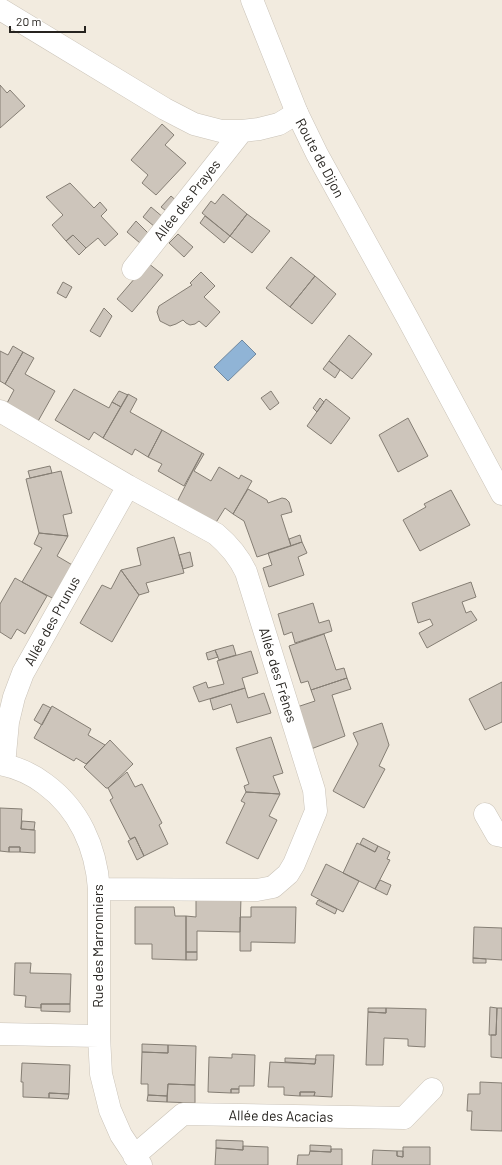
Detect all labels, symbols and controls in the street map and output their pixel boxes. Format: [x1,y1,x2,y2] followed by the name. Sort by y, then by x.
[10,8,85,34] scale bar
[16,14,42,28] text: 20 m
[292,115,348,200] street label: Route de Dijon
[150,156,224,243] street label: Allée des Prayes
[20,573,83,669] street label: Allée des Prunus
[256,625,301,725] street label: Allée des Frênes
[89,884,106,1008] street label: Rue des Marronniers
[229,1106,334,1125] street label: Allée des Acacias

